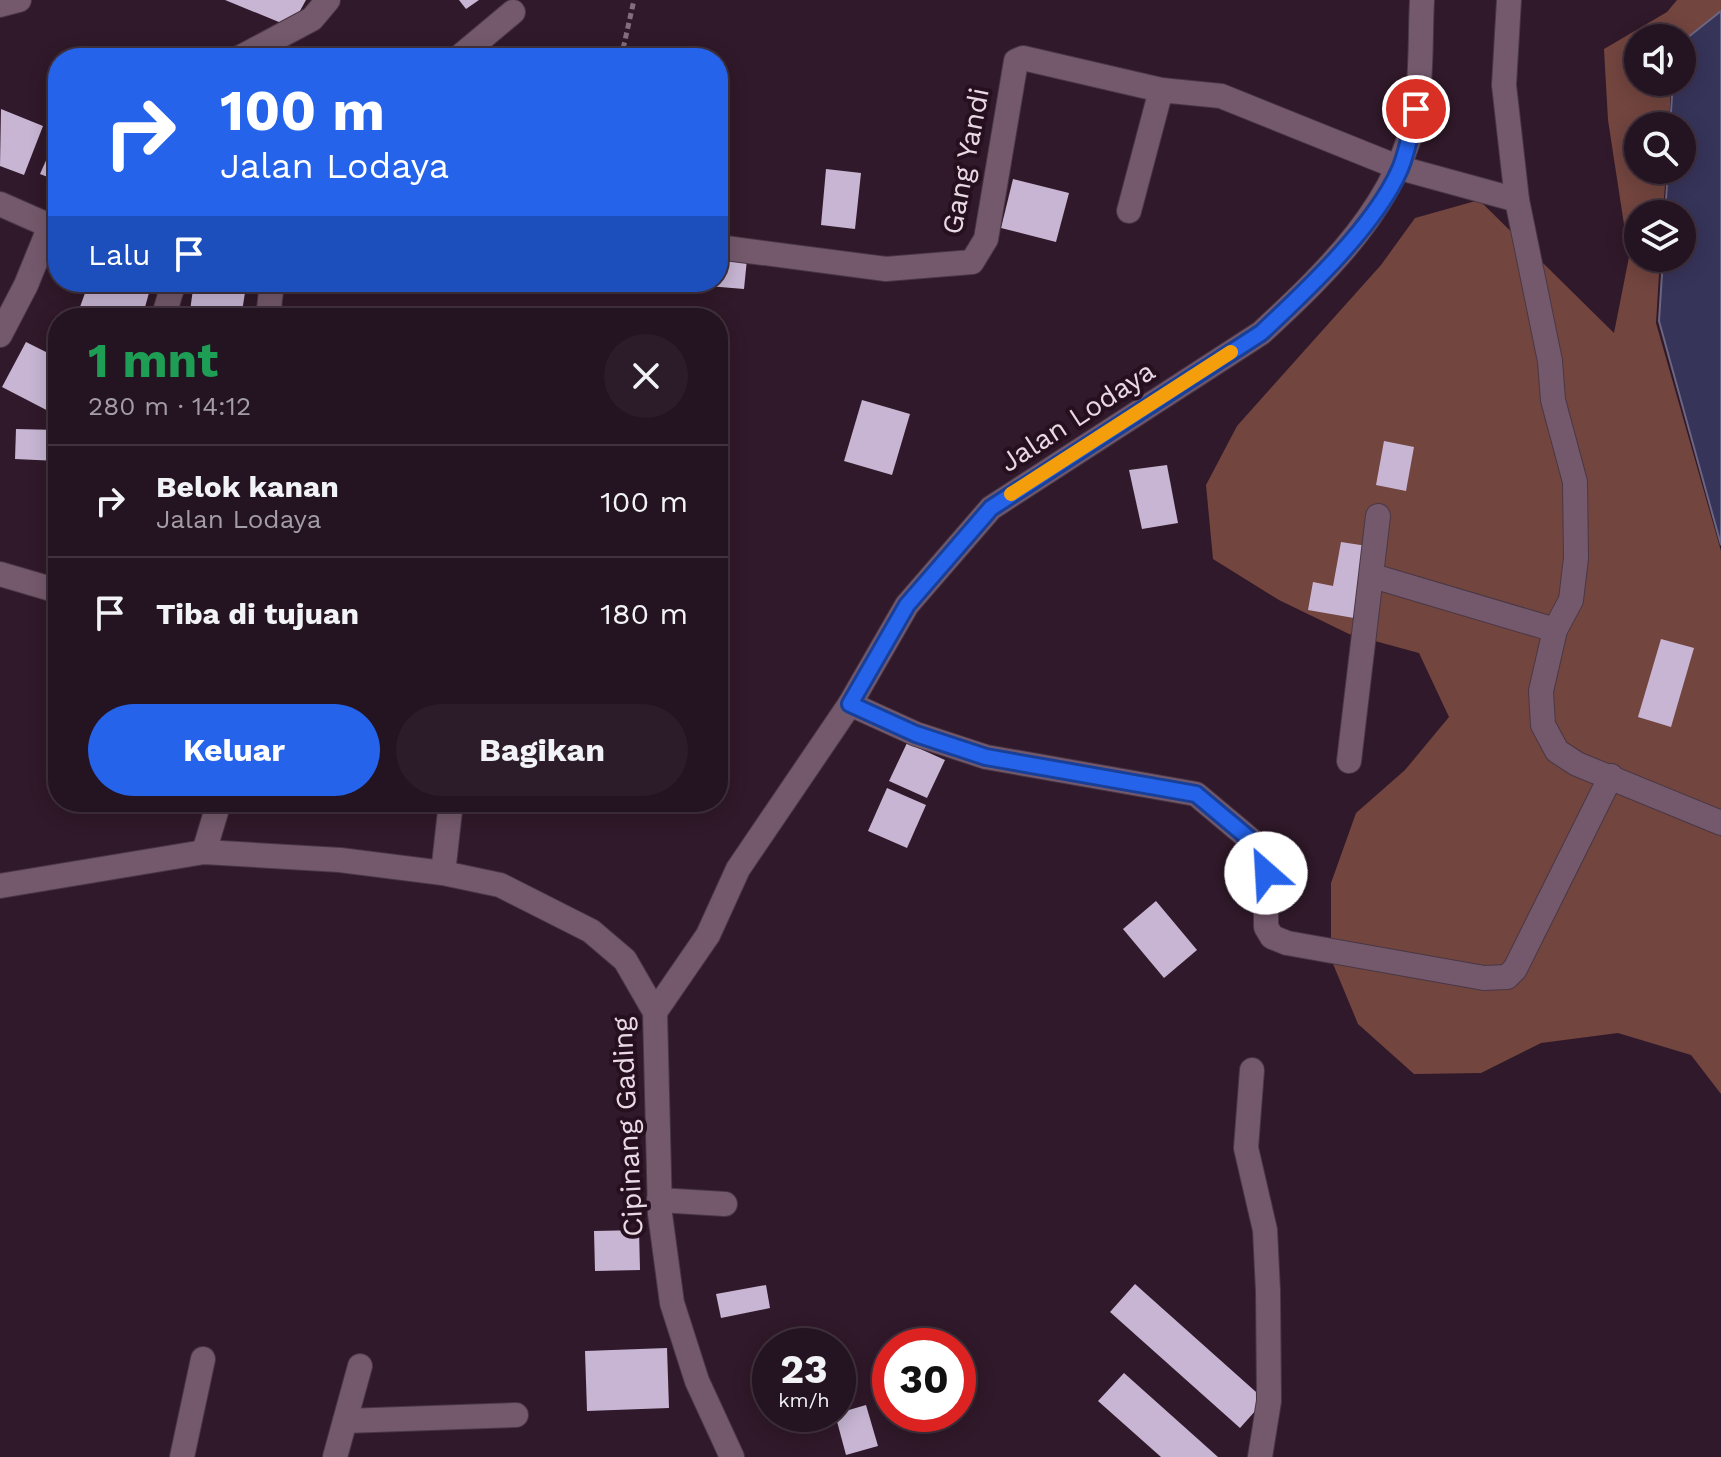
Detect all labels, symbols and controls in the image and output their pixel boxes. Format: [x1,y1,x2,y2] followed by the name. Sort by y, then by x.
[1624,24,1696,272] map controls
[1624,24,1696,96] button: sound
[1382,75,1450,143] pin
[220,78,385,144] text: 100 m
[88,80,192,184] icon: right
[935,85,996,237] street label: Gang Yandi
[1394,87,1438,131] icon: arrive
[1624,112,1696,184] button: search
[220,145,449,187] text: Jalan Lodaya
[1624,200,1696,272] button: layers
[167,232,211,276] icon: arrive
[88,237,151,272] text: Lalu
[88,332,218,389] text: 1 mnt
[604,334,688,418] button: close
[994,354,1161,479] street label: Jalan Lodaya
[88,391,251,421] text: 280 m · 14:12
[156,469,339,504] text: Belok kanan
[88,479,132,523] icon: right
[600,484,688,519] text: 100 m
[156,504,321,534] text: Jalan Lodaya
[88,591,132,635] icon: arrive
[156,596,359,631] text: Tiba di tujuan
[600,596,688,631] text: 180 m
[88,704,380,796] button: Keluar
[396,704,688,796] button: Bagikan
[1224,831,1308,915] position arrow
[605,1016,650,1238] street label: Cipinang Gading
[872,1328,976,1432] speed limit sign: 30
[780,1346,828,1393] text: 23
[778,1388,830,1412] text: km/h

